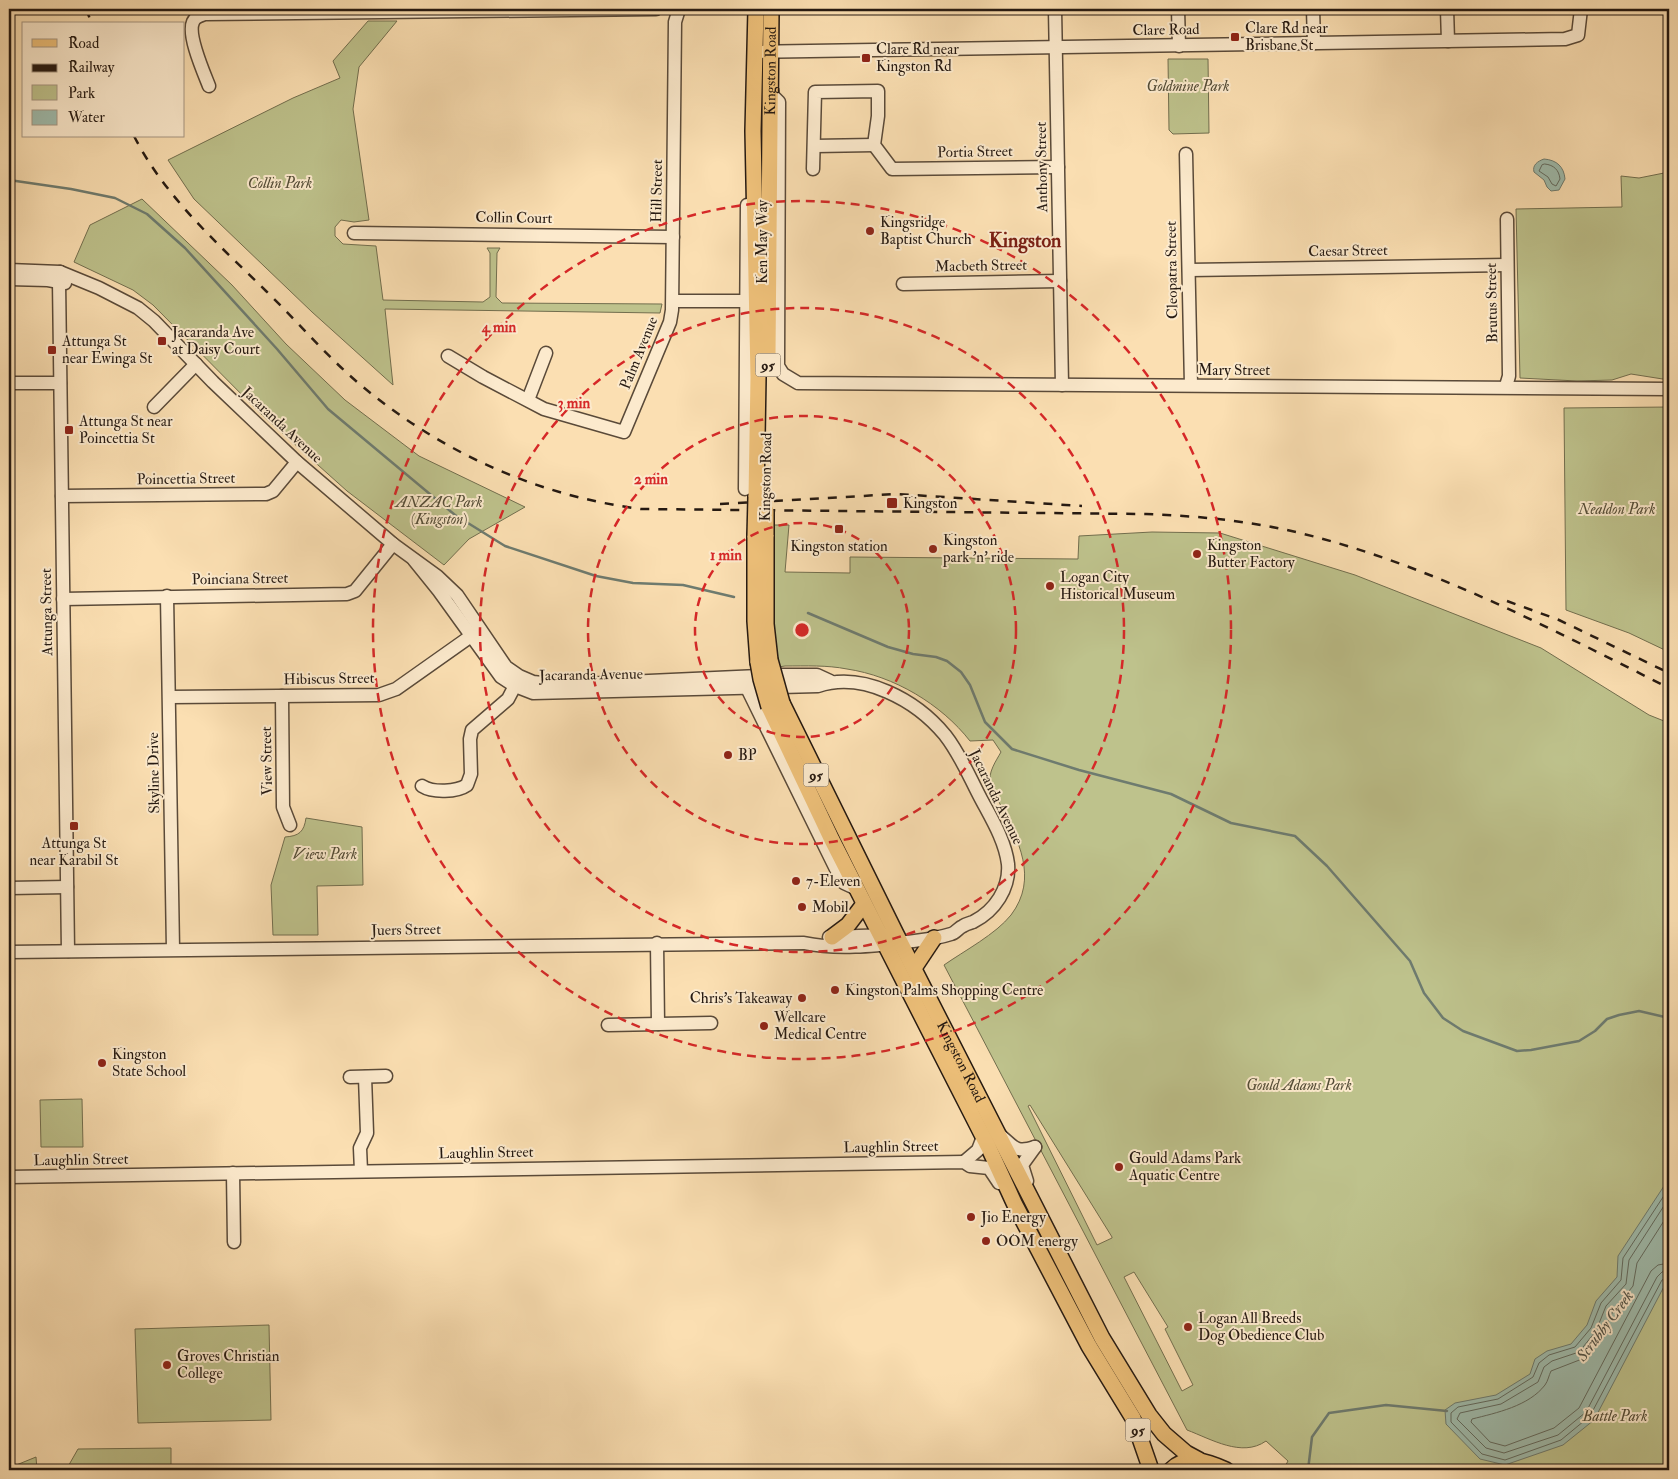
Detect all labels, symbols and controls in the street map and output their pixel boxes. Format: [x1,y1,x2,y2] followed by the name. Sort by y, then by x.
[1245,19,1328,55] place label: Clare Rd near Brisbane St
[1132,20,1200,40] street label: Clare Road
[22,22,185,138] legend
[761,26,780,116] street label: Kingston Road
[1229,31,1241,43] marker: Clare Rd near Brisbane St
[68,34,100,53] text: Road
[876,40,959,76] place label: Clare Rd near Kingston Rd
[860,52,872,64] marker: Clare Rd near Kingston Rd
[68,58,115,77] text: Railway
[1147,77,1229,96] park label: Goldmine Park
[68,84,95,103] text: Park
[67,108,105,127] text: Water
[1032,121,1052,213] street label: Anthony Street
[937,142,1013,162] street label: Portia Street
[647,159,667,223] street label: Hill Street
[248,174,312,193] park label: Collin Park
[753,200,772,284] street label: Ken May Way
[475,208,553,228] street label: Collin Court
[880,213,972,250] place label: Kingsridge Baptist Church
[1162,221,1183,319] street label: Cleopatra Street
[864,225,876,237] marker: Kingsridge Baptist Church
[989,228,1062,254] district label: Kingston
[1308,241,1388,261] street label: Caesar Street
[935,256,1027,276] street label: Macbeth Street
[1482,263,1502,343] street label: Brutus Street
[616,314,662,392] street label: Palm Avenue
[481,318,517,337] text: 4 min
[171,323,260,359] place label: Jacaranda Ave at Daisy Court
[61,332,153,368] place label: Attunga St near Ewinga St
[156,335,168,347] marker: Jacaranda Ave at Daisy Court
[46,344,58,356] marker: Attunga St near Ewinga St
[756,354,780,376] road number: 95
[1198,361,1270,380] street label: Mary Street
[236,382,326,468] street label: Jacaranda Avenue
[558,394,590,413] text: 3 min
[78,412,173,448] place label: Attunga St near Poincettia St
[63,424,75,436] marker: Attunga St near Poincettia St
[756,432,776,522] street label: Kingston Road
[136,469,236,489] street label: Poincettia Street
[634,470,668,489] text: 2 min
[394,493,482,529] park label: ANZAC Park (Kingston)
[903,494,958,513] place label: Kingston
[885,496,899,510] marker: Kingston
[1577,500,1656,519] park label: Nealdon Park
[833,523,845,535] marker: Kingston station
[942,531,1014,568] place label: Kingston park 'n' ride
[1207,536,1295,572] place label: Kingston Butter Factory
[790,537,888,556] place label: Kingston station
[927,543,939,555] marker: Kingston park 'n' ride
[710,546,742,565] text: 1 min
[1191,548,1203,560] marker: Kingston Butter Factory
[37,568,57,657] street label: Attunga Street
[1060,568,1175,604] place label: Logan City Historical Museum
[192,569,289,589] street label: Poinciana Street
[1044,580,1056,592] marker: Logan City Historical Museum
[793,621,811,639] centre of rings
[538,665,643,686] street label: Jacaranda Avenue
[283,669,375,689] street label: Hibiscus Street
[257,726,277,796] street label: View Street
[144,732,164,814] street label: Skyline Drive
[963,745,1027,848] street label: Jacaranda Avenue
[738,746,757,765] place label: BP
[722,749,734,761] marker: BP
[804,764,828,786] road number: 95
[68,820,80,832] marker: Attunga St near Karabil St
[30,834,119,870] place label: Attunga St near Karabil St
[293,845,357,864] park label: View Park
[806,872,861,891] place label: 7-Eleven
[790,875,802,887] marker: 7-Eleven
[812,898,849,917] place label: Mobil
[796,901,808,913] marker: Mobil
[370,920,441,941] street label: Juers Street
[845,981,1043,1001] place label: Kingston Palms Shopping Centre
[829,984,841,996] marker: Kingston Palms Shopping Centre
[690,989,792,1008] place label: Chris's Takeaway
[796,992,808,1004] marker: Chris's Takeaway
[773,1008,867,1044] place label: Wellcare Medical Centre
[932,1018,990,1106] street label: Kingston Road
[758,1020,770,1032] marker: Wellcare Medical Centre
[112,1045,186,1081] place label: Kingston State School
[96,1057,108,1069] marker: Kingston State School
[1246,1076,1352,1095] park label: Gould Adams Park
[843,1137,939,1157] street label: Laughlin Street
[438,1143,534,1163] street label: Laughlin Street
[1128,1149,1241,1185] place label: Gould Adams Park Aquatic Centre
[33,1150,129,1170] street label: Laughlin Street
[1113,1161,1125,1173] marker: Gould Adams Park Aquatic Centre
[980,1208,1046,1228] place label: Jio Energy
[965,1211,977,1223] marker: Jio Energy
[996,1232,1078,1251] place label: OOM energy
[980,1235,992,1247] marker: OOM energy
[1571,1286,1638,1366] water label: Scrubby Creek
[1198,1309,1324,1345] place label: Logan All Breeds Dog Obedience Club
[1182,1321,1194,1333] marker: Logan All Breeds Dog Obedience Club
[177,1347,280,1383] place label: Groves Christian College
[161,1359,173,1371] marker: Groves Christian College
[1582,1407,1647,1426] park label: Battle Park
[1126,1418,1150,1442] road number: 95

